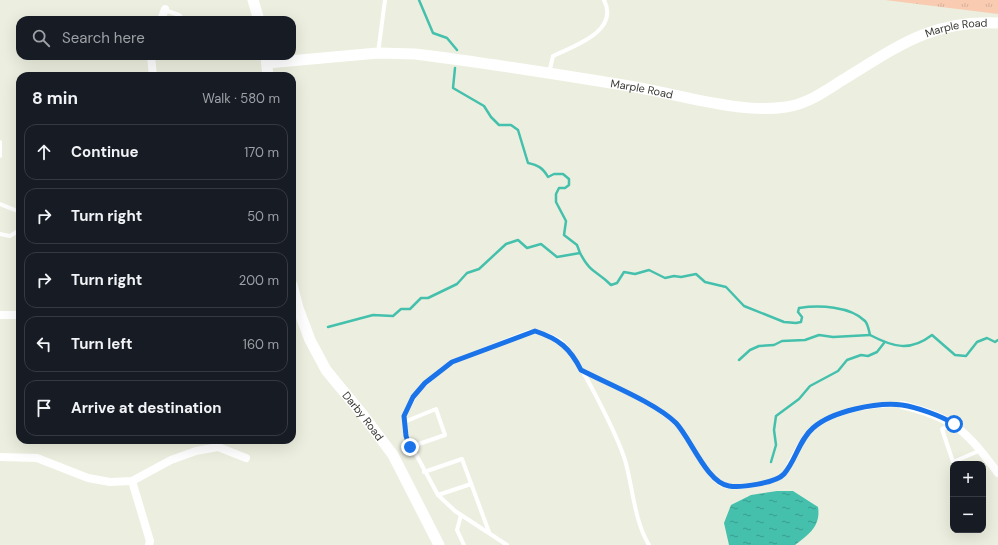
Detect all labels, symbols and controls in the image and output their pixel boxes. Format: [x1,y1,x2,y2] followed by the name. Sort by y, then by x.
[16,16,296,60] search box
[923,16,988,40] street label: Marple Road
[30,27,52,49] icon: search
[62,28,145,48] text: Search here
[610,76,675,102] street label: Marple Road
[32,87,78,109] text: 8 min
[202,90,280,107] text: Walk · 580 m
[33,141,55,163] icon: ahead
[71,142,139,162] text: Continue
[244,144,279,161] text: 170 m
[33,205,55,227] icon: right
[71,206,142,226] text: Turn right
[247,208,279,225] text: 50 m
[33,269,55,291] icon: right
[71,270,142,290] text: Turn right
[239,272,279,289] text: 200 m
[33,333,55,355] icon: left
[71,334,132,354] text: Turn left
[243,336,279,353] text: 160 m
[339,388,387,443] street label: Darby Road
[33,397,55,419] icon: arrive
[71,398,222,418] text: Arrive at destination
[945,415,963,433] route start
[401,438,419,456] route end
[950,461,986,533] map controls
[950,461,986,497] button: +
[950,497,986,533] button: −

